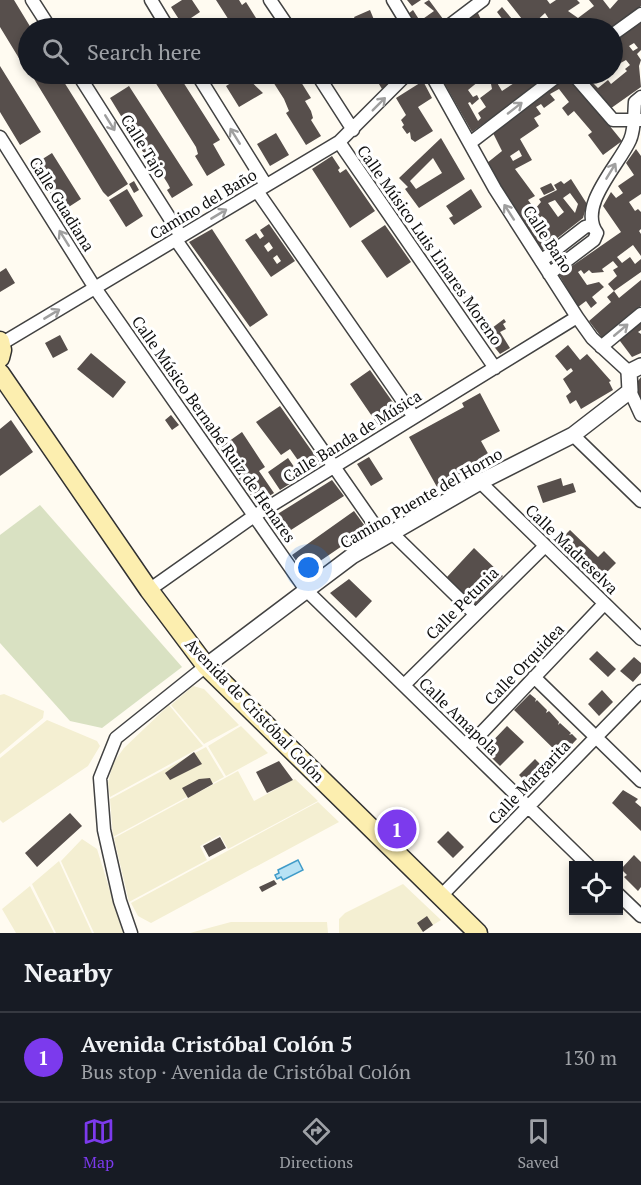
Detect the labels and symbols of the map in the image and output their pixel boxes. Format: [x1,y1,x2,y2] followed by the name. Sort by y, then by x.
[371,96,386,111] one-way arrow
[507,102,523,115] one-way arrow
[116,110,172,182] street label: Calle Tajo
[104,114,116,131] one-way arrow
[229,128,241,145] one-way arrow
[352,141,508,350] street label: Calle Músico Luis Linares Moreno
[24,153,100,255] street label: Calle Guadiana
[145,163,261,245] street label: Camino del Baño
[606,163,618,180] one-way arrow
[518,201,578,277] street label: Calle Baño
[503,204,515,220] one-way arrow
[210,207,227,219] one-way arrow
[58,230,70,247] one-way arrow
[43,307,60,319] one-way arrow
[127,311,301,547] street label: Calle Músico Bernabé Ruiz de Henares
[613,323,628,337] one-way arrow
[279,384,425,488] street label: Calle Banda de Música
[336,442,506,554] street label: Camino Puente del Horno
[521,499,623,599] street label: Calle Madreselva
[294,553,323,582] your location
[421,562,503,644] street label: Calle Petunia
[479,618,569,710] street label: Calle Orquidea
[180,633,330,787] street label: Avenida de Cristóbal Colón
[414,672,504,760] street label: Calle Amapola
[483,735,575,829] street label: Calle Margarita
[378,806,416,852] pin: 1

